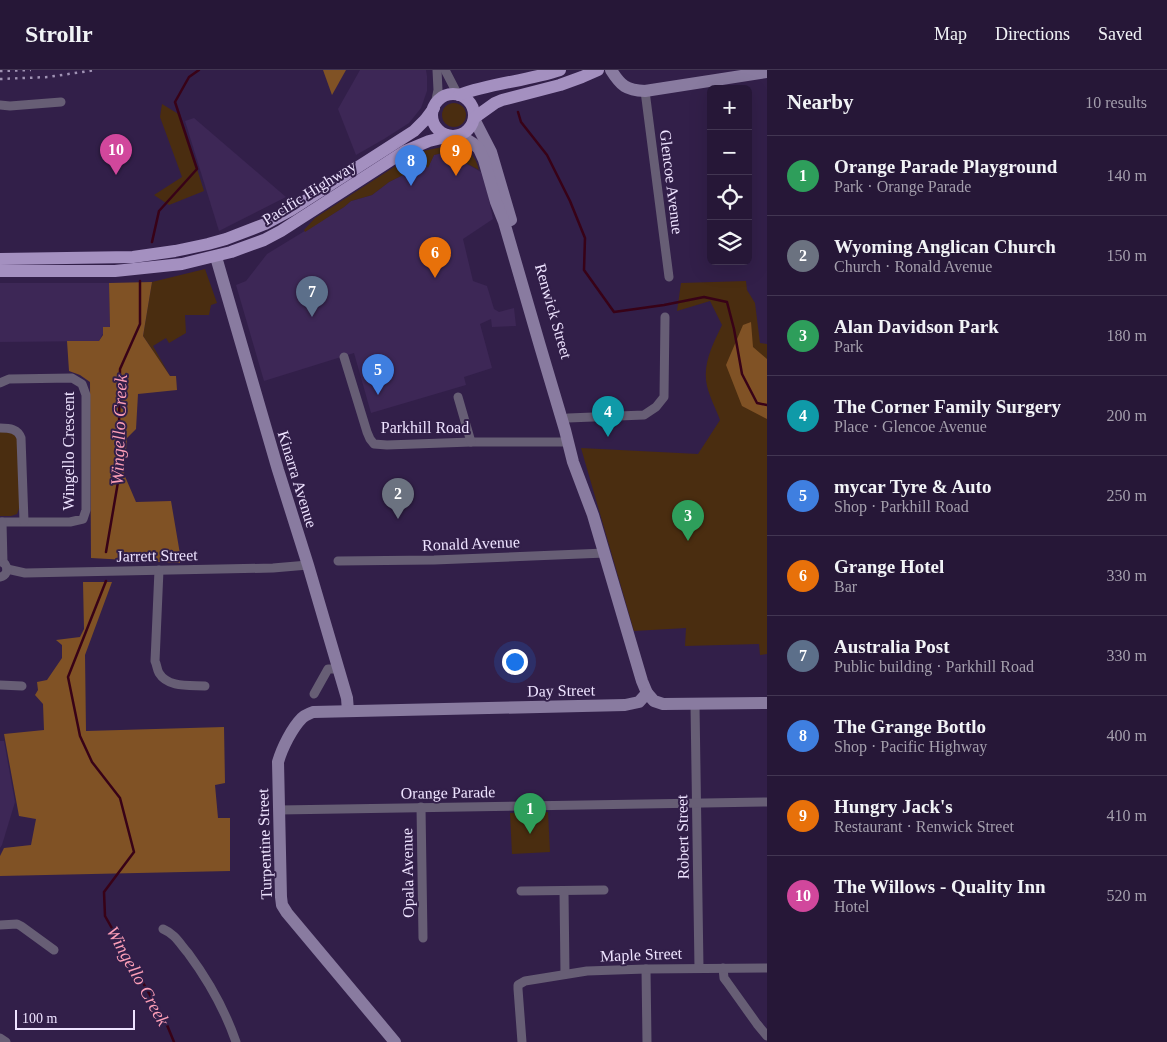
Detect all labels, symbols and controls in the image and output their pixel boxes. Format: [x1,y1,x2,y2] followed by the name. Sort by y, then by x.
[25,21,93,47] text: Strollr
[934,24,967,44] text: Map
[995,24,1070,44] text: Directions
[1098,24,1142,44] text: Saved
[707,85,752,265] map controls
[707,85,752,130] button: +
[787,90,854,114] text: Nearby
[1085,94,1147,111] text: 10 results
[657,129,686,235] street label: Glencoe Avenue
[707,130,752,175] button: −
[100,134,132,175] pin: 10
[440,135,472,176] pin: 9
[395,145,427,186] pin: 8
[834,156,1057,177] text: Orange Parade Playground
[259,157,360,229] street label: Pacific Highway
[799,167,807,184] text: 1
[1107,167,1147,184] text: 140 m
[707,175,752,220] button: locate
[834,178,971,195] text: Park · Orange Parade
[707,220,752,265] button: layers
[834,236,1056,257] text: Wyoming Anglican Church
[419,237,451,278] pin: 6
[799,247,807,264] text: 2
[1107,247,1147,264] text: 150 m
[834,258,992,275] text: Church · Ronald Avenue
[532,262,575,361] street label: Renwick Street
[296,276,328,317] pin: 7
[834,316,999,337] text: Alan Davidson Park
[799,327,807,344] text: 3
[1107,327,1147,344] text: 180 m
[834,338,863,355] text: Park
[362,354,394,395] pin: 5
[107,373,131,486] water label: Wingello Creek
[60,391,78,510] street label: Wingello Crescent
[592,396,624,437] pin: 4
[834,396,1061,417] text: The Corner Family Surgery
[799,407,807,424] text: 4
[1107,407,1147,424] text: 200 m
[834,418,987,435] text: Place · Glencoe Avenue
[381,419,469,436] street label: Parkhill Road
[275,429,320,530] street label: Kinarra Avenue
[834,476,991,497] text: mycar Tyre & Auto
[382,478,414,519] pin: 2
[799,487,807,504] text: 5
[1107,487,1147,504] text: 250 m
[834,498,969,515] text: Shop · Parkhill Road
[672,500,704,541] pin: 3
[422,533,520,554] street label: Ronald Avenue
[116,546,198,565] street label: Jarrett Street
[834,556,944,577] text: Grange Hotel
[799,567,807,584] text: 6
[1107,567,1147,584] text: 330 m
[834,578,857,595] text: Bar
[834,636,950,657] text: Australia Post
[799,647,807,664] text: 7
[1107,647,1147,664] text: 330 m
[502,649,528,675] your location
[834,658,1034,675] text: Public building · Parkhill Road
[527,681,596,701] street label: Day Street
[834,716,986,737] text: The Grange Bottlo
[799,727,807,744] text: 8
[1107,727,1147,744] text: 400 m
[834,738,987,755] text: Shop · Pacific Highway
[401,783,495,803] street label: Orange Parade
[254,788,276,900] street label: Turpentine Street
[514,793,546,834] pin: 1
[673,794,692,880] street label: Robert Street
[834,796,953,817] text: Hungry Jack's
[799,807,807,824] text: 9
[1107,807,1147,824] text: 410 m
[834,818,1014,835] text: Restaurant · Renwick Street
[398,828,418,918] street label: Opala Avenue
[834,876,1046,897] text: The Willows - Quality Inn
[795,887,811,904] text: 10
[1107,887,1147,904] text: 520 m
[834,898,870,915] text: Hotel
[102,923,174,1030] water label: Wingello Creek
[600,945,683,965] street label: Maple Street
[15,1007,135,1030] scale bar
[22,1011,57,1026] text: 100 m

